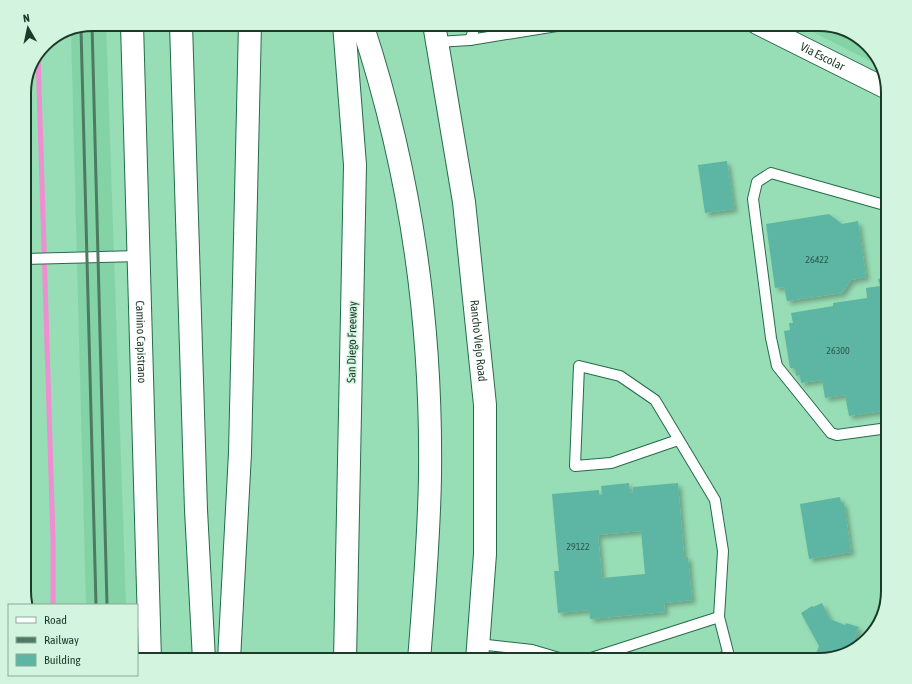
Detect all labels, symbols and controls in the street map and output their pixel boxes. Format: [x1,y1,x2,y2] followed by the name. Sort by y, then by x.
[8,8,48,48] north arrow
[22,12,31,25] text: N
[798,40,847,74] street label: Via Escolar
[805,254,829,265] house number: 26422
[467,299,490,382] street label: Rancho Viejo Road
[133,300,149,384] street label: Camino Capistrano
[344,301,360,383] street label: San Diego Freeway
[826,345,850,356] house number: 26300
[566,541,590,552] house number: 29122
[8,604,138,676] legend
[44,613,67,627] text: Road
[44,633,79,647] text: Railway
[44,653,82,667] text: Building

